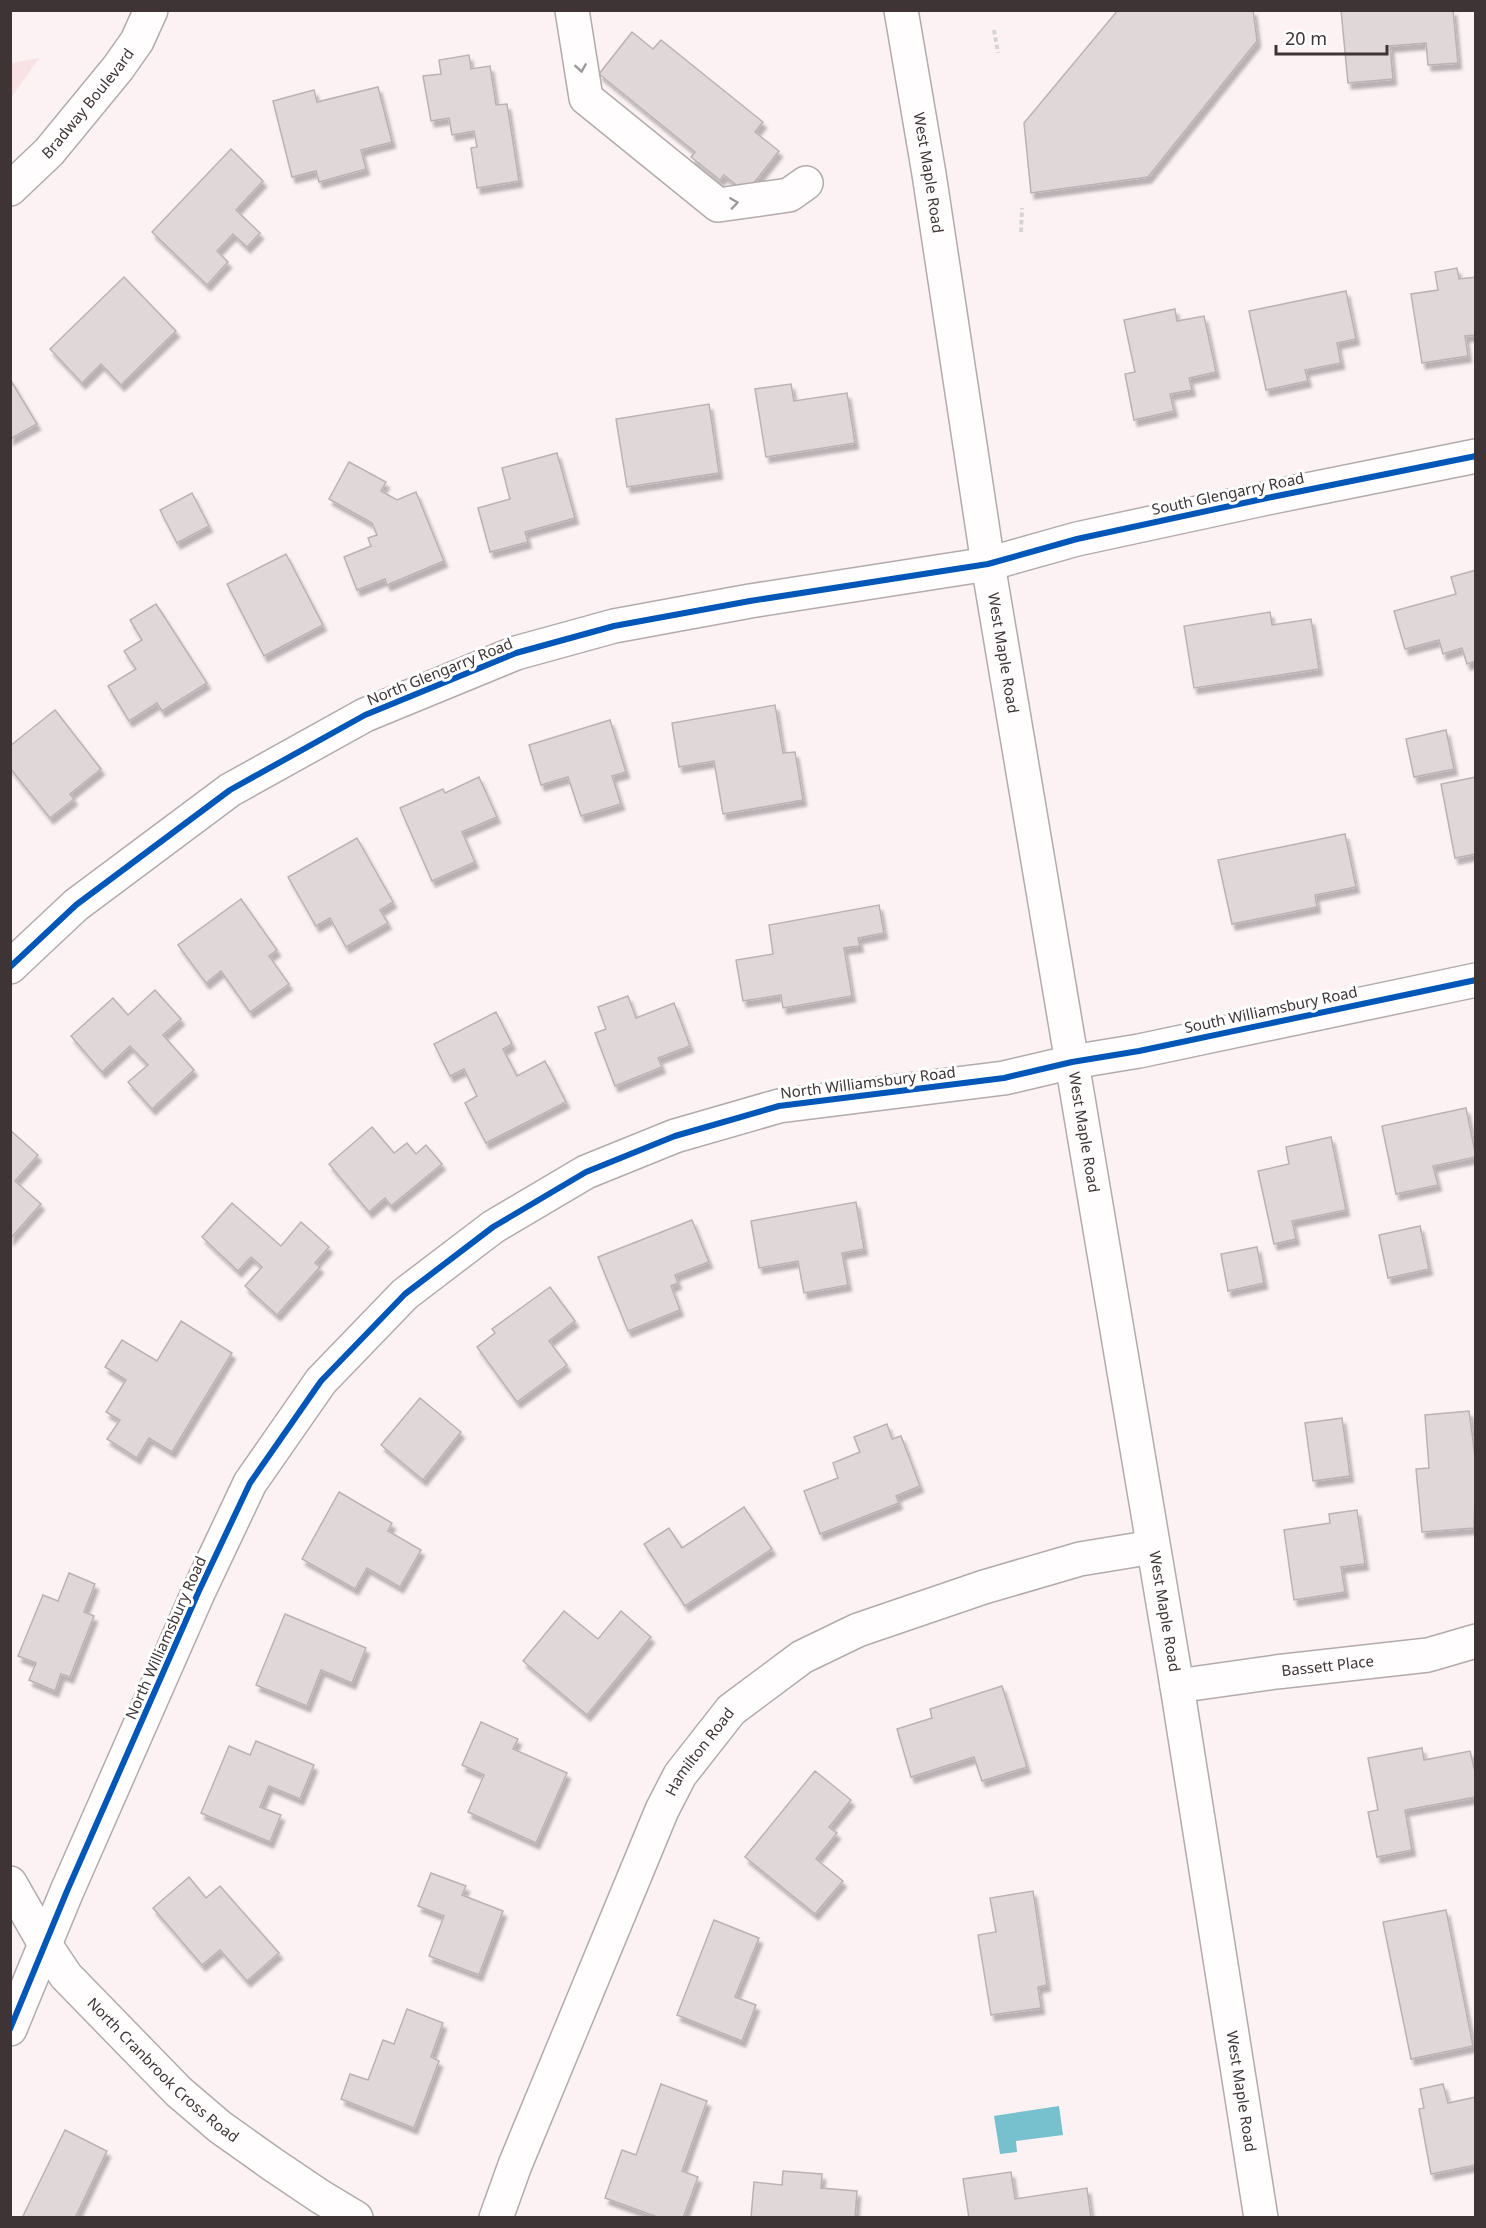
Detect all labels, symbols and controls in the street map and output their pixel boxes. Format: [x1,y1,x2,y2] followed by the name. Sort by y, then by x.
[1276,18,1387,56] scale bar
[1285,26,1327,50] text: 20 m
[37,44,138,163] street label: Bradway Boulevard
[575,64,587,73] one-way arrow
[910,111,949,234] street label: West Maple Road
[729,198,738,210] one-way arrow
[1150,467,1306,519] street label: South Glengarry Road
[984,591,1024,715] street label: West Maple Road
[364,633,515,709] street label: North Glengarry Road
[1182,981,1359,1037] street label: South Williamsbury Road
[779,1061,957,1103] street label: North Williamsbury Road
[1065,1070,1105,1194] street label: West Maple Road
[1145,1549,1185,1673] street label: West Maple Road
[120,1553,210,1722] street label: North Williamsbury Road
[1280,1650,1375,1680] street label: Bassett Place
[660,1703,738,1799] street label: Hamilton Road
[83,1993,243,2146] street label: North Cranbrook Cross Road
[1223,2029,1261,2153] street label: West Maple Road

